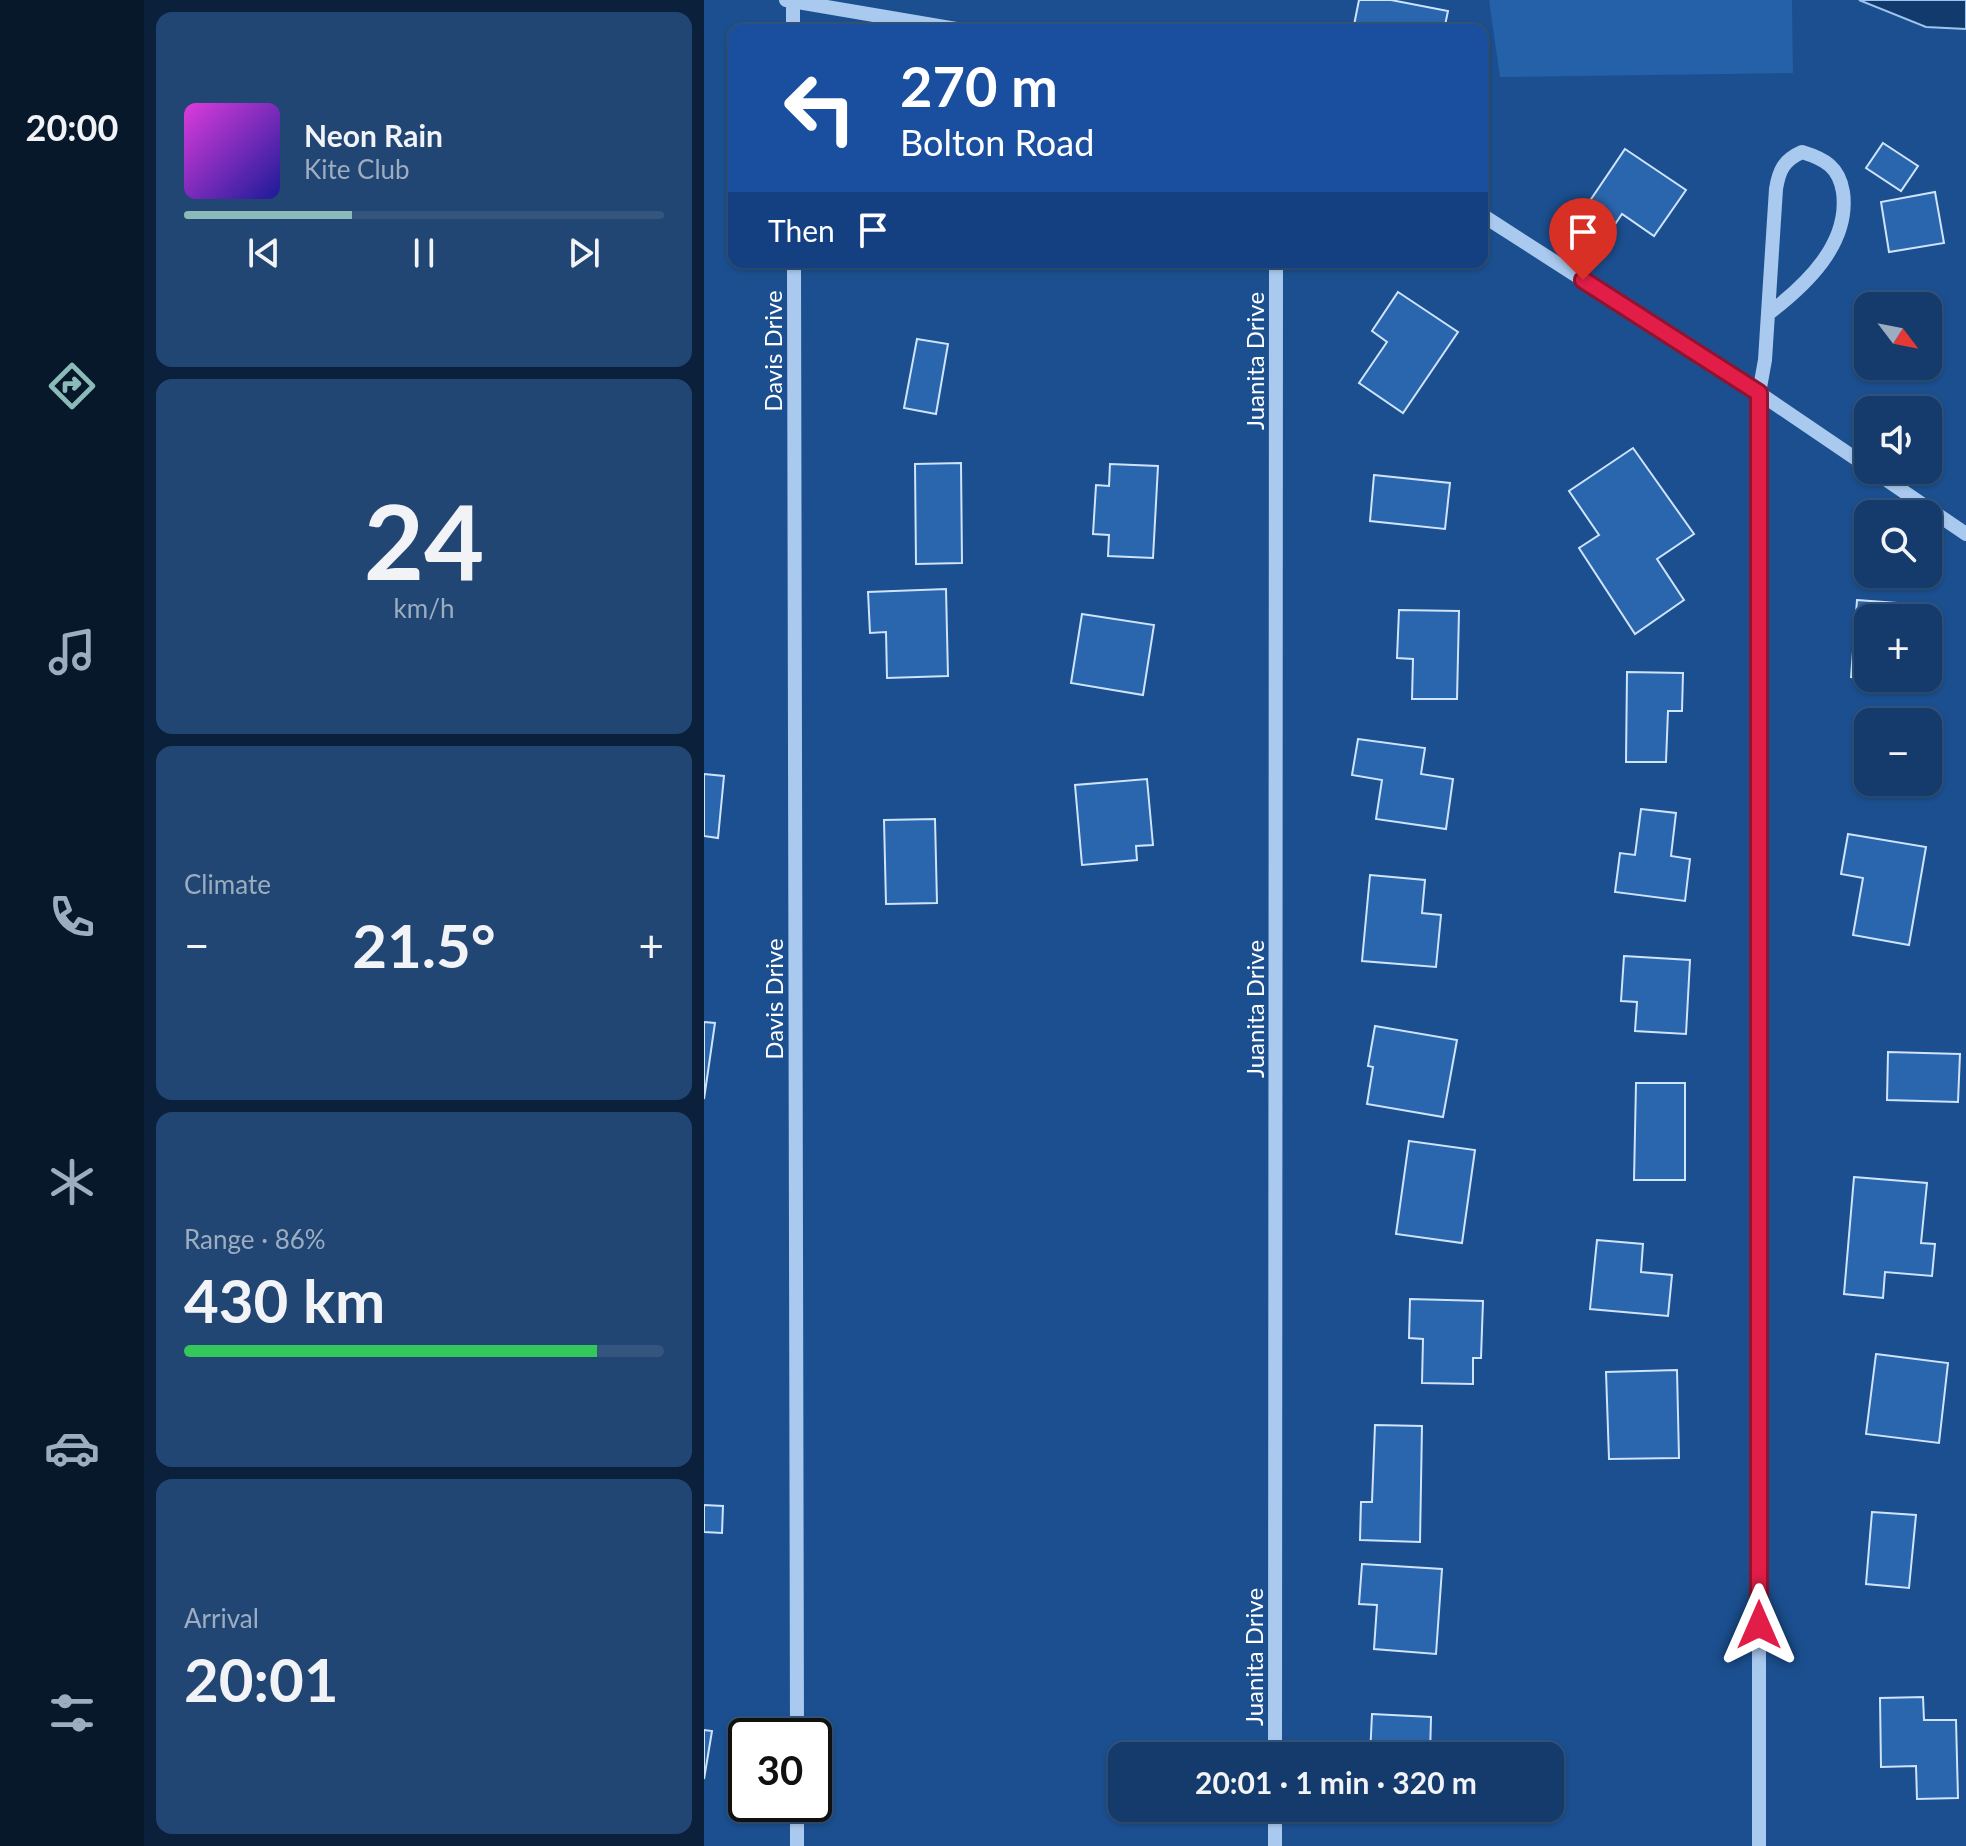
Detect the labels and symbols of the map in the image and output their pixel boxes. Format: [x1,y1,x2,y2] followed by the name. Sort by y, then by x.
[1549,198,1617,280] pin
[758,290,787,412] street label: Davis Drive
[1240,292,1269,430] street label: Juanita Drive
[1854,292,1942,380] north arrow
[759,938,788,1060] street label: Davis Drive
[1240,940,1269,1078] street label: Juanita Drive
[1717,1583,1801,1667] position arrow
[1239,1588,1268,1726] street label: Juanita Drive
[728,1718,832,1822] speed limit sign: 30

